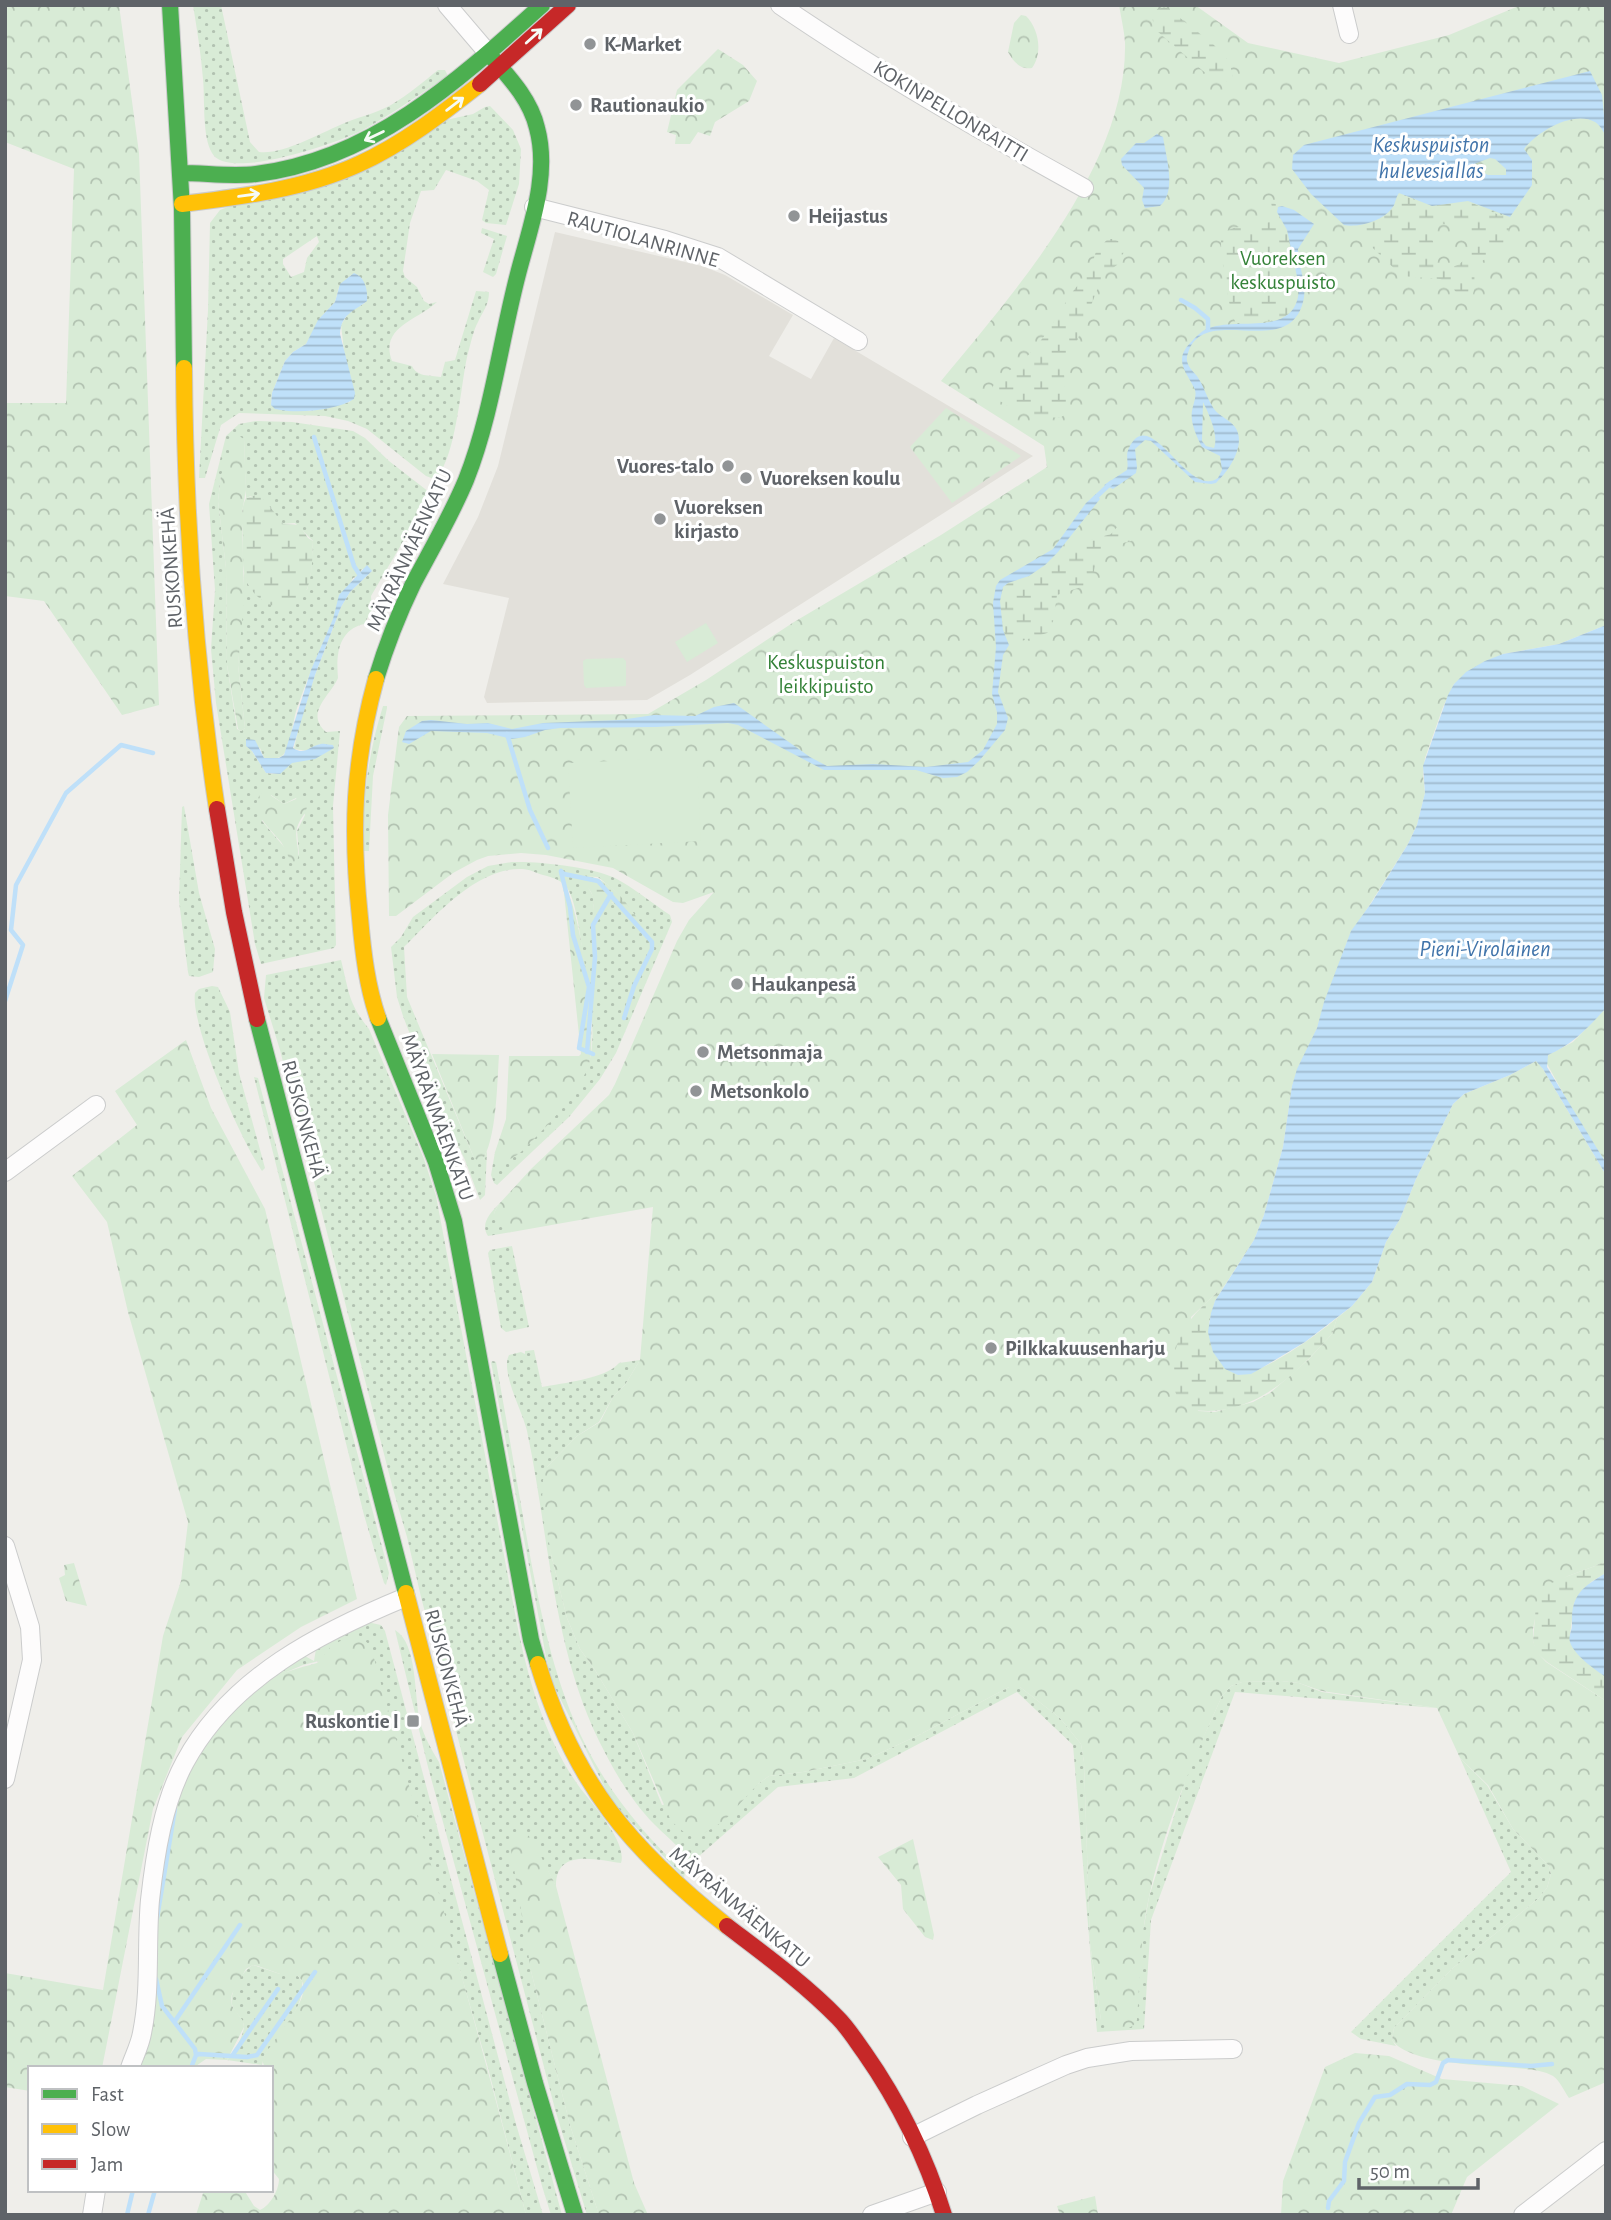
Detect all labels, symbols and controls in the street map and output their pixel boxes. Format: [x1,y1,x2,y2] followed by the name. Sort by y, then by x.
[525,28,543,44] one-way arrow
[604,34,681,55] place label: K-Market
[582,36,598,52] marker: K-Market
[870,57,1032,166] street label: KOKINPELLONRAITTI
[590,95,704,116] place label: Rautionaukio
[445,97,464,112] one-way arrow
[568,97,584,113] marker: Rautionaukio
[364,130,385,143] one-way arrow
[1373,134,1489,183] water label: Keskuspuiston hulevesiallas
[238,189,260,202] one-way arrow
[808,206,888,227] place label: Heijastus
[565,208,721,271] street label: RAUTIOLANRINNE
[786,208,802,224] marker: Heijastus
[1230,248,1336,293] park label: Vuoreksen keskuspuisto
[617,456,714,477] place label: Vuores-talo
[720,458,736,474] marker: Vuores-talo
[362,466,456,634] street label: MÄYRÄNMÄENKATU
[760,468,900,489] place label: Vuoreksen koulu
[738,470,754,486] marker: Vuoreksen koulu
[674,497,763,542] place label: Vuoreksen kirjasto
[156,507,186,629] street label: RUSKONKEHÄ
[652,511,668,527] marker: Vuoreksen kirjasto
[767,652,885,697] park label: Keskuspuiston leikkipuisto
[1419,938,1551,961] water label: Pieni-Virolainen
[751,974,856,995] place label: Haukanpesä
[729,976,745,992] marker: Haukanpesä
[398,1031,478,1203] street label: MÄYRÄNMÄENKATU
[717,1042,823,1063] place label: Metsonmaja
[695,1044,711,1060] marker: Metsonmaja
[278,1058,330,1180] street label: RUSKONKEHÄ
[710,1081,809,1102] place label: Metsonkolo
[688,1083,704,1099] marker: Metsonkolo
[1005,1338,1165,1359] place label: Pilkkakuusenharju
[983,1340,999,1356] marker: Pilkkakuusenharju
[421,1607,473,1729] street label: RUSKONKEHÄ
[305,1711,399,1732] place label: Ruskontie I
[405,1713,421,1729] marker: Ruskontie I
[666,1842,814,1972] street label: MÄYRÄNMÄENKATU
[28,2066,273,2192] legend
[91,2084,124,2105] text: Fast
[91,2119,130,2140] text: Slow
[1359,2146,1478,2190] scale bar
[91,2154,123,2175] text: Jam
[1370,2161,1410,2182] text: 50 m

